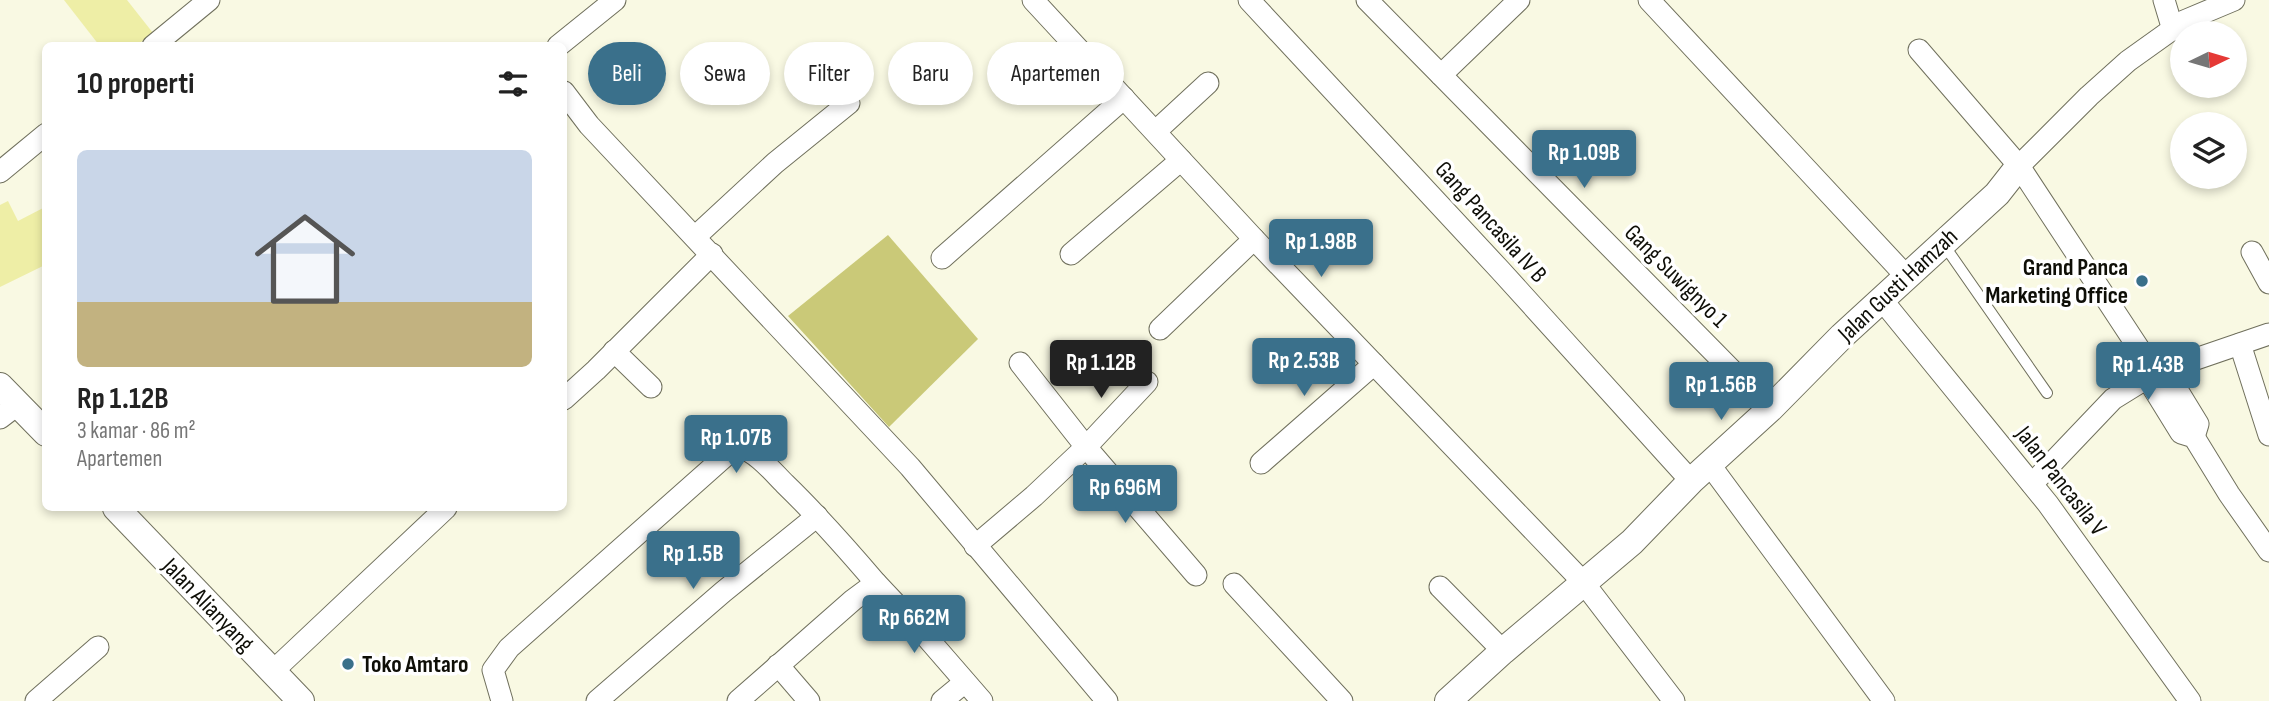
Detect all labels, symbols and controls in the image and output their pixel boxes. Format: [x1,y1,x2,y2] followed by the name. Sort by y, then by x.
[2170,21,2247,98] north arrow
[2170,21,2247,189] map controls
[588,42,666,105] chip: Beli
[680,42,770,105] chip: Sewa
[784,42,874,105] chip: Filter
[888,42,973,105] chip: Baru
[987,42,1124,105] chip: Apartemen
[494,65,532,103] icon: filters
[77,66,194,102] text: 10 properti
[2170,112,2247,189] button: layers
[1512,130,1656,190] pin: Rp 1.09B
[1548,139,1620,167] text: Rp 1.09B
[1429,155,1553,289] street label: Gang Pancasila IV B
[242,196,368,322] icon: home
[1618,218,1734,334] street label: Gang Suwignyo 1
[1249,219,1393,279] pin: Rp 1.98B
[1831,222,1964,349] street label: Jalan Gusti Hamzah
[1285,228,1357,256] text: Rp 1.98B
[1985,253,2128,310] place label: Grand Panca Marketing Office
[2134,273,2150,289] marker: Grand Panca Marketing Office
[1232,338,1376,398] pin: Rp 2.53B
[1029,340,1173,400] pin: Rp 1.12B
[2076,342,2220,402] pin: Rp 1.43B
[1268,347,1340,375] text: Rp 2.53B
[1066,349,1136,377] text: Rp 1.12B
[2112,351,2184,379] text: Rp 1.43B
[1649,362,1793,422] pin: Rp 1.56B
[1685,371,1757,399] text: Rp 1.56B
[77,381,168,417] text: Rp 1.12B
[664,416,808,475] pin: Rp 1.07B
[77,417,196,445] text: 3 kamar · 86 m²
[2009,420,2113,542] street label: Jalan Pancasila V
[700,424,772,452] text: Rp 1.07B
[77,445,162,473] text: Apartemen
[1060,466,1190,525] pin: Rp 696M
[1089,474,1161,502] text: Rp 696M
[628,532,758,591] pin: Rp 1.5B
[663,540,723,568] text: Rp 1.5B
[155,551,260,658] street label: Jalan Alianyang
[849,596,979,655] pin: Rp 662M
[878,604,950,632] text: Rp 662M
[362,650,468,679] place label: Toko Amtaro
[340,656,356,672] marker: Toko Amtaro

